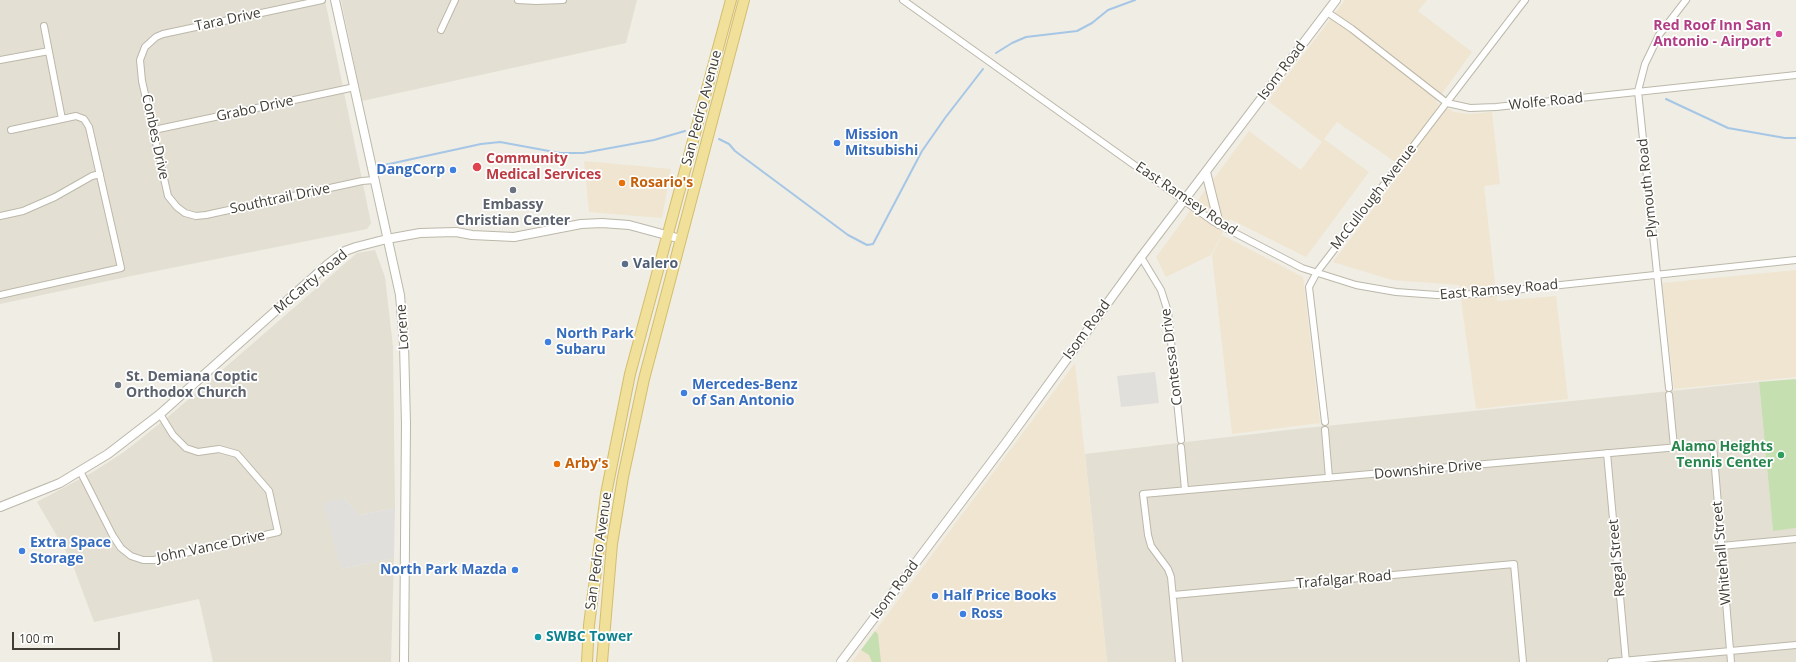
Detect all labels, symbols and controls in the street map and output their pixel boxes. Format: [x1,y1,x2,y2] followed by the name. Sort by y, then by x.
[194,5,262,35] street label: Tara Drive
[1653,18,1771,50] place label: Red Roof Inn San Antonio - Airport
[1774,29,1784,39] marker: Red Roof Inn San Antonio - Airport
[1255,38,1309,104] street label: Isom Road
[678,48,726,168] street label: San Pedro Avenue
[1508,90,1584,114] street label: Wolfe Road
[138,93,172,181] street label: Conbes Drive
[215,93,295,125] street label: Grabo Drive
[845,127,918,160] place label: Mission Mitsubishi
[832,138,842,148] marker: Mission Mitsubishi
[1634,138,1662,238] street label: Plymouth Road
[1328,141,1420,253] street label: McCullough Avenue
[486,151,601,184] place label: Community Medical Services
[1132,159,1240,239] street label: East Ramsey Road
[471,161,483,173] marker: Community Medical Services
[376,162,445,178] place label: DangCorp
[448,165,458,175] marker: DangCorp
[630,175,693,191] place label: Rosario's
[617,178,627,188] marker: Rosario's
[229,180,331,218] street label: Southtrail Drive
[508,185,518,195] marker: Embassy Christian Center
[456,197,570,230] place label: Embassy Christian Center
[271,246,351,318] street label: McCarty Road
[633,256,678,272] place label: Valero
[620,259,630,269] marker: Valero
[1439,276,1559,304] street label: East Ramsey Road
[1060,297,1114,363] street label: Isom Road
[393,304,413,350] street label: Lorene
[1158,307,1186,407] street label: Contessa Drive
[556,326,634,358] place label: North Park Subaru
[543,337,553,347] marker: North Park Subaru
[126,369,258,402] place label: St. Demiana Coptic Orthodox Church
[692,377,798,410] place label: Mercedes-Benz of San Antonio
[113,380,123,390] marker: St. Demiana Coptic Orthodox Church
[679,388,689,398] marker: Mercedes-Benz of San Antonio
[1671,439,1773,472] place label: Alamo Heights Tennis Center
[1776,450,1786,460] marker: Alamo Heights Tennis Center
[565,456,609,472] place label: Arby's
[1373,457,1483,483] street label: Downshire Drive
[552,459,562,469] marker: Arby's
[582,491,616,611] street label: San Pedro Avenue
[1709,500,1735,606] street label: Whitehall Street
[1605,518,1629,598] street label: Regal Street
[155,527,267,567] street label: John Vance Drive
[30,535,111,568] place label: Extra Space Storage
[17,546,27,556] marker: Extra Space Storage
[868,557,922,623] street label: Isom Road
[380,562,507,578] place label: North Park Mazda
[510,565,520,575] marker: North Park Mazda
[1296,567,1392,593] street label: Trafalgar Road
[943,588,1056,604] place label: Half Price Books
[930,591,940,601] marker: Half Price Books
[971,606,1003,622] place label: Ross
[958,609,968,619] marker: Ross
[14,624,122,650] scale bar
[546,629,633,645] place label: SWBC Tower
[19,630,54,647] text: 100 m
[533,632,543,642] marker: SWBC Tower

